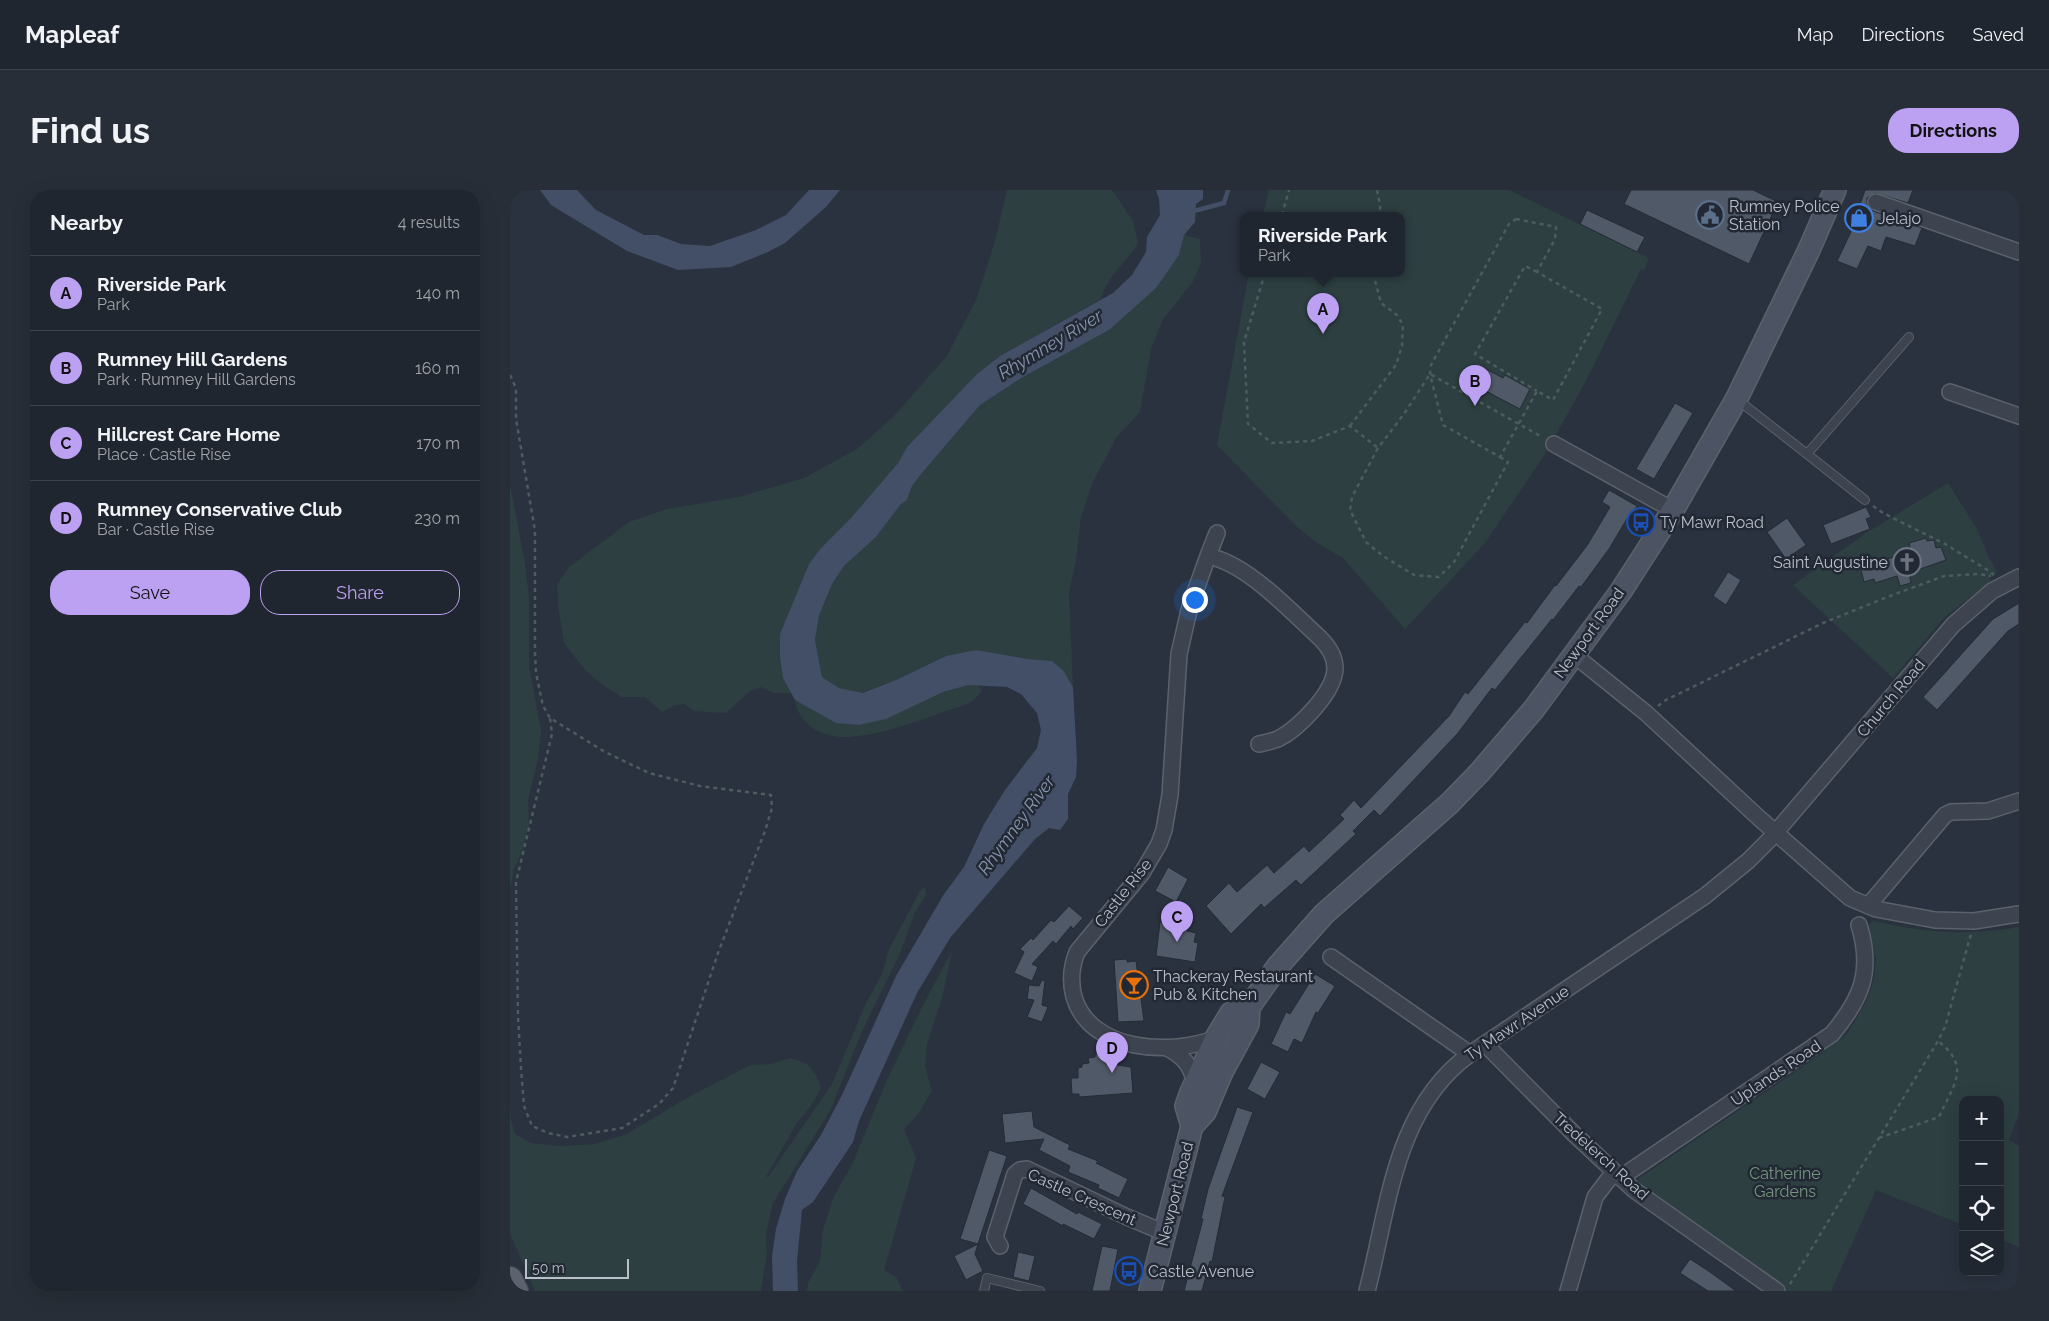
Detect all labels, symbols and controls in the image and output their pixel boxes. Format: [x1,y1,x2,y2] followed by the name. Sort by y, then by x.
[25,20,119,49] text: Mapleaf
[1797,24,1833,45] text: Map
[1861,24,1945,45] text: Directions
[1973,24,2024,45] text: Saved
[1888,108,2019,153] button: Directions
[30,110,150,151] text: Find us
[1729,197,1840,234] place label: Rumney Police Station
[1695,200,1725,230] public building icon: Rumney Police Station
[1844,203,1874,233] shop icon: Jelajo
[1878,209,1921,228] place label: Jelajo
[50,210,123,235] text: Nearby
[1240,212,1405,277] popup
[398,213,460,232] text: 4 results
[1258,224,1387,246] text: Riverside Park
[1258,246,1291,265] text: Park
[97,273,226,295] text: Riverside Park
[61,284,71,303] text: A
[416,284,460,303] text: 140 m
[1307,293,1339,334] pin: A
[97,295,130,314] text: Park
[994,304,1106,383] water label: Rhymney River
[97,348,288,370] text: Rumney Hill Gardens
[61,359,71,378] text: B
[415,359,460,378] text: 160 m
[1459,365,1491,406] pin: B
[97,370,296,389] text: Park · Rumney Hill Gardens
[97,423,280,445] text: Hillcrest Care Home
[61,434,71,453] text: C
[416,434,460,453] text: 170 m
[97,445,231,464] text: Place · Castle Rise
[97,498,342,520] text: Rumney Conservative Club
[1626,507,1656,537] bus stop icon: Ty Mawr Road
[60,509,72,528] text: D
[415,509,460,528] text: 230 m
[1660,513,1764,532] place label: Ty Mawr Road
[97,520,214,539] text: Bar · Castle Rise
[1892,547,1922,577] church icon: Saint Augustine
[1773,553,1888,572] place label: Saint Augustine
[50,570,250,615] button: Save
[260,570,460,615] button: Share
[1550,584,1628,682] street label: Newport Road
[1182,587,1208,613] your location
[1853,655,1929,741] street label: Church Road
[973,771,1060,879] water label: Rhymney River
[1090,855,1156,931] street label: Castle Rise
[1161,901,1193,942] pin: C
[1153,967,1314,1004] place label: Thackeray Restaurant Pub & Kitchen
[1119,970,1149,1000] bar icon: Thackeray Restaurant Pub & Kitchen
[1461,981,1573,1065] street label: Ty Mawr Avenue
[1096,1032,1128,1073] pin: D
[1727,1036,1825,1110] street label: Uplands Road
[1959,1096,2004,1276] map controls
[1959,1096,2004,1141] button: +
[1549,1108,1653,1204] street label: Tredelerch Road
[1153,1140,1197,1248] street label: Newport Road
[1959,1141,2004,1186] button: −
[1749,1164,1821,1201] park label: Catherine Gardens
[1025,1165,1140,1230] street label: Castle Crescent
[1959,1186,2004,1231] button: locate
[1959,1231,2004,1276] button: layers
[525,1256,629,1279] scale bar
[1114,1256,1144,1286] bus stop icon: Castle Avenue
[532,1260,565,1276] text: 50 m
[1148,1262,1254,1281] place label: Castle Avenue

